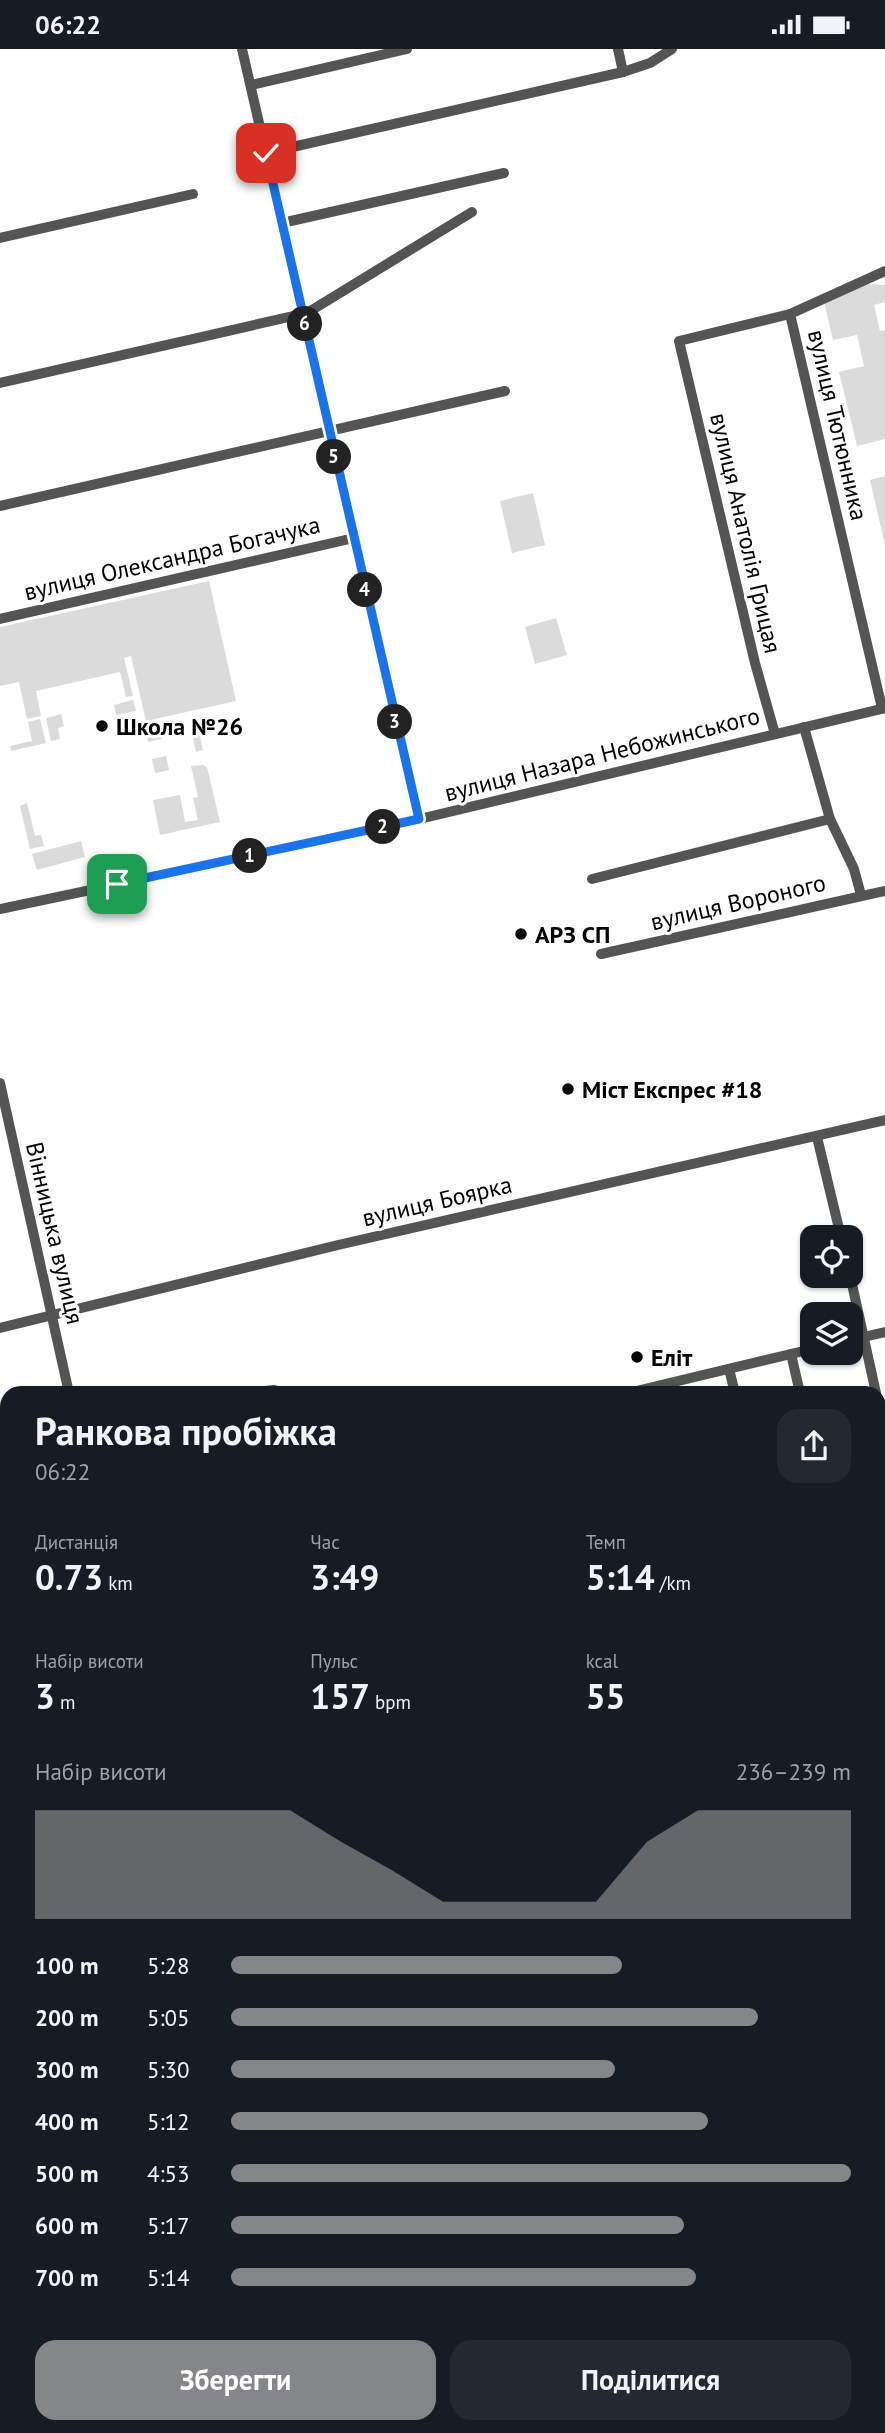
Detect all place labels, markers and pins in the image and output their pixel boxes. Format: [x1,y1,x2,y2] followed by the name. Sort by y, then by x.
[236,123,296,183] pin
[288,307,322,341] pin: 6
[316,439,352,475] pin: 5
[348,573,382,607] pin: 4
[378,705,412,739] pin: 3
[116,711,243,742] place label: Школа №26
[94,718,110,734] marker: Школа №26
[366,809,400,845] pin: 2
[232,839,268,873] pin: 1
[87,854,147,914] pin
[535,919,610,950] place label: АРЗ СП
[513,926,529,942] marker: АРЗ СП
[582,1074,762,1105] place label: Міст Експрес #18
[560,1081,576,1097] marker: Міст Експрес #18
[651,1342,693,1373] place label: Еліт
[629,1349,645,1365] marker: Еліт

